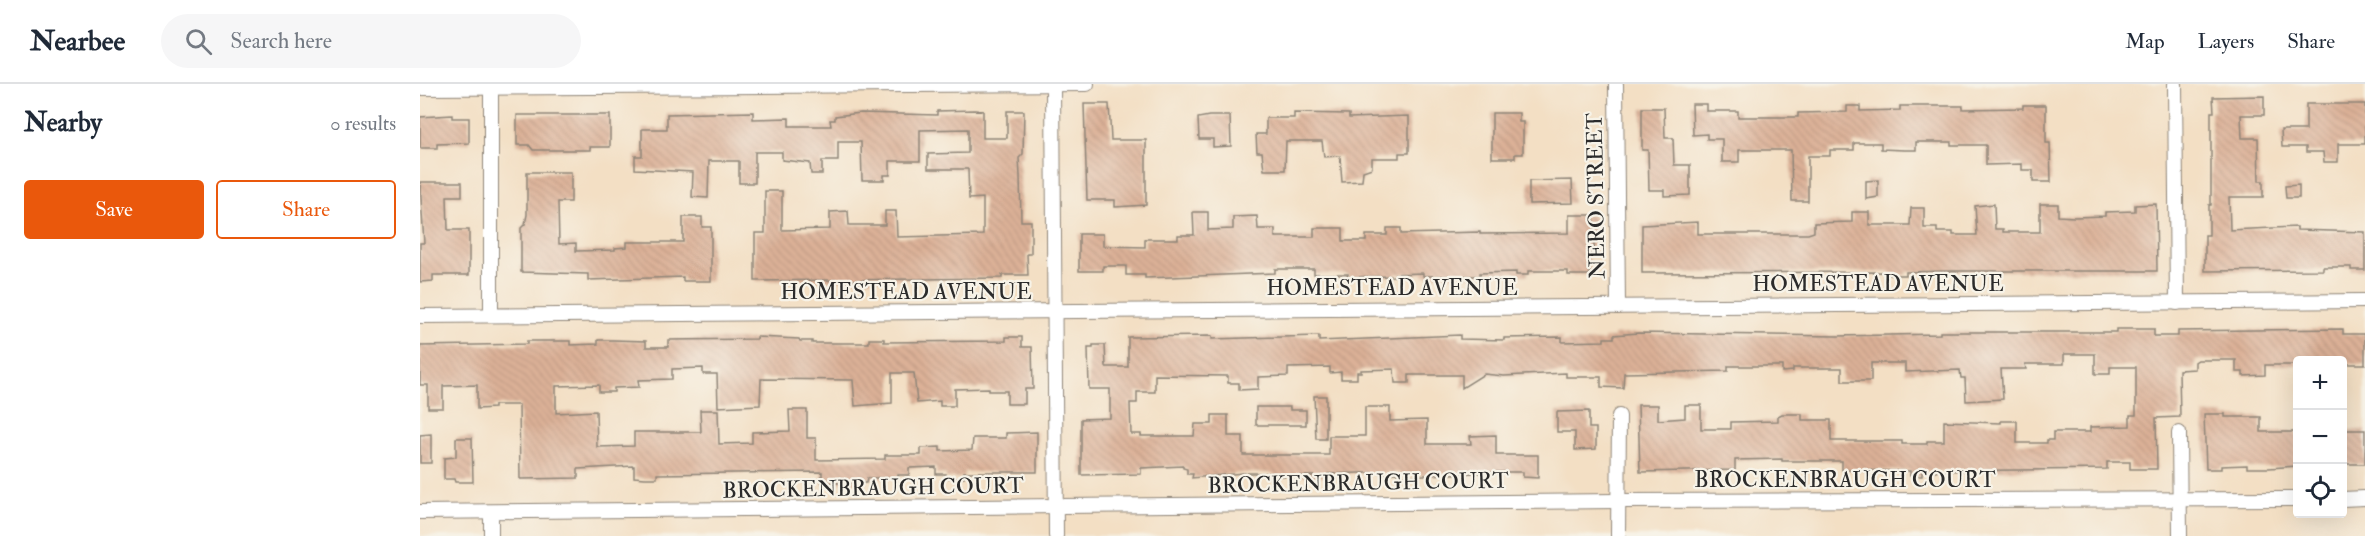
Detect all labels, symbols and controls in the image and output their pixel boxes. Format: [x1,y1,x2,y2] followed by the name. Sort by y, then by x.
[161,14,581,68] search box
[30,24,125,59] text: Nearbee
[182,25,215,58] icon: search
[230,27,332,55] text: Search here
[2125,28,2165,55] text: Map
[2198,28,2254,55] text: Layers
[2287,28,2335,55] text: Share
[24,107,102,139] text: Nearby
[330,111,396,136] text: 0 results
[1581,112,1611,279] street label: NERO STREET
[24,180,204,239] button: Save
[216,180,396,239] button: Share
[1752,270,2004,298] street label: HOMESTEAD AVENUE
[1266,274,1518,302] street label: HOMESTEAD AVENUE
[780,278,1032,306] street label: HOMESTEAD AVENUE
[2293,356,2347,518] map controls
[2293,356,2347,410] button: +
[2293,410,2347,464] button: −
[2293,464,2347,518] button: locate
[1207,466,1510,500] street label: BROCKENBRAUGH COURT
[1694,466,1996,494] street label: BROCKENBRAUGH COURT
[722,471,1025,505] street label: BROCKENBRAUGH COURT

